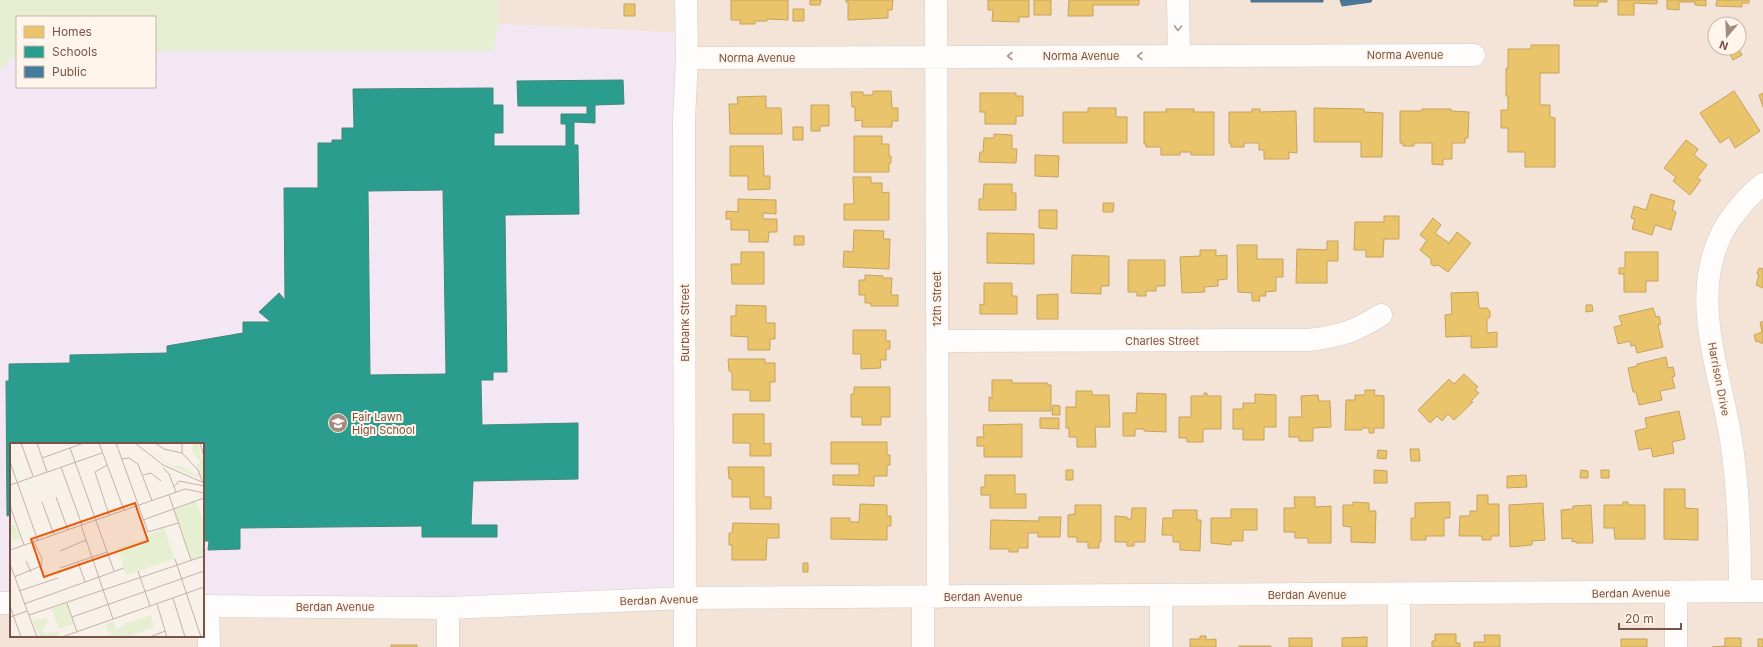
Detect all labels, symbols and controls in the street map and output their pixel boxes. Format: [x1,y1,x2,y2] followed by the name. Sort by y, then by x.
[16,16,156,88] legend
[1707,16,1747,56] north arrow
[52,24,92,39] text: Homes
[1174,25,1182,31] one-way arrow
[1717,37,1730,53] text: N
[52,44,97,59] text: Schools
[1367,48,1443,62] street label: Norma Avenue
[1043,49,1119,63] street label: Norma Avenue
[719,51,795,65] street label: Norma Avenue
[1007,52,1013,61] one-way arrow
[1137,52,1143,60] one-way arrow
[52,64,87,79] text: Public
[930,271,944,327] street label: 12th Street
[678,284,692,362] street label: Burbank Street
[1125,334,1199,348] street label: Charles Street
[1705,341,1733,417] street label: Harrison Drive
[352,410,415,437] place label: Fair Lawn High School
[327,412,349,434] school or university icon: Fair Lawn High School
[10,443,204,637] inset map
[1592,585,1670,601] street label: Berdan Avenue
[1268,588,1346,602] street label: Berdan Avenue
[944,590,1022,604] street label: Berdan Avenue
[619,592,699,608] street label: Berdan Avenue
[296,600,374,614] street label: Berdan Avenue
[1619,605,1681,631] scale bar
[1625,611,1654,626] text: 20 m

